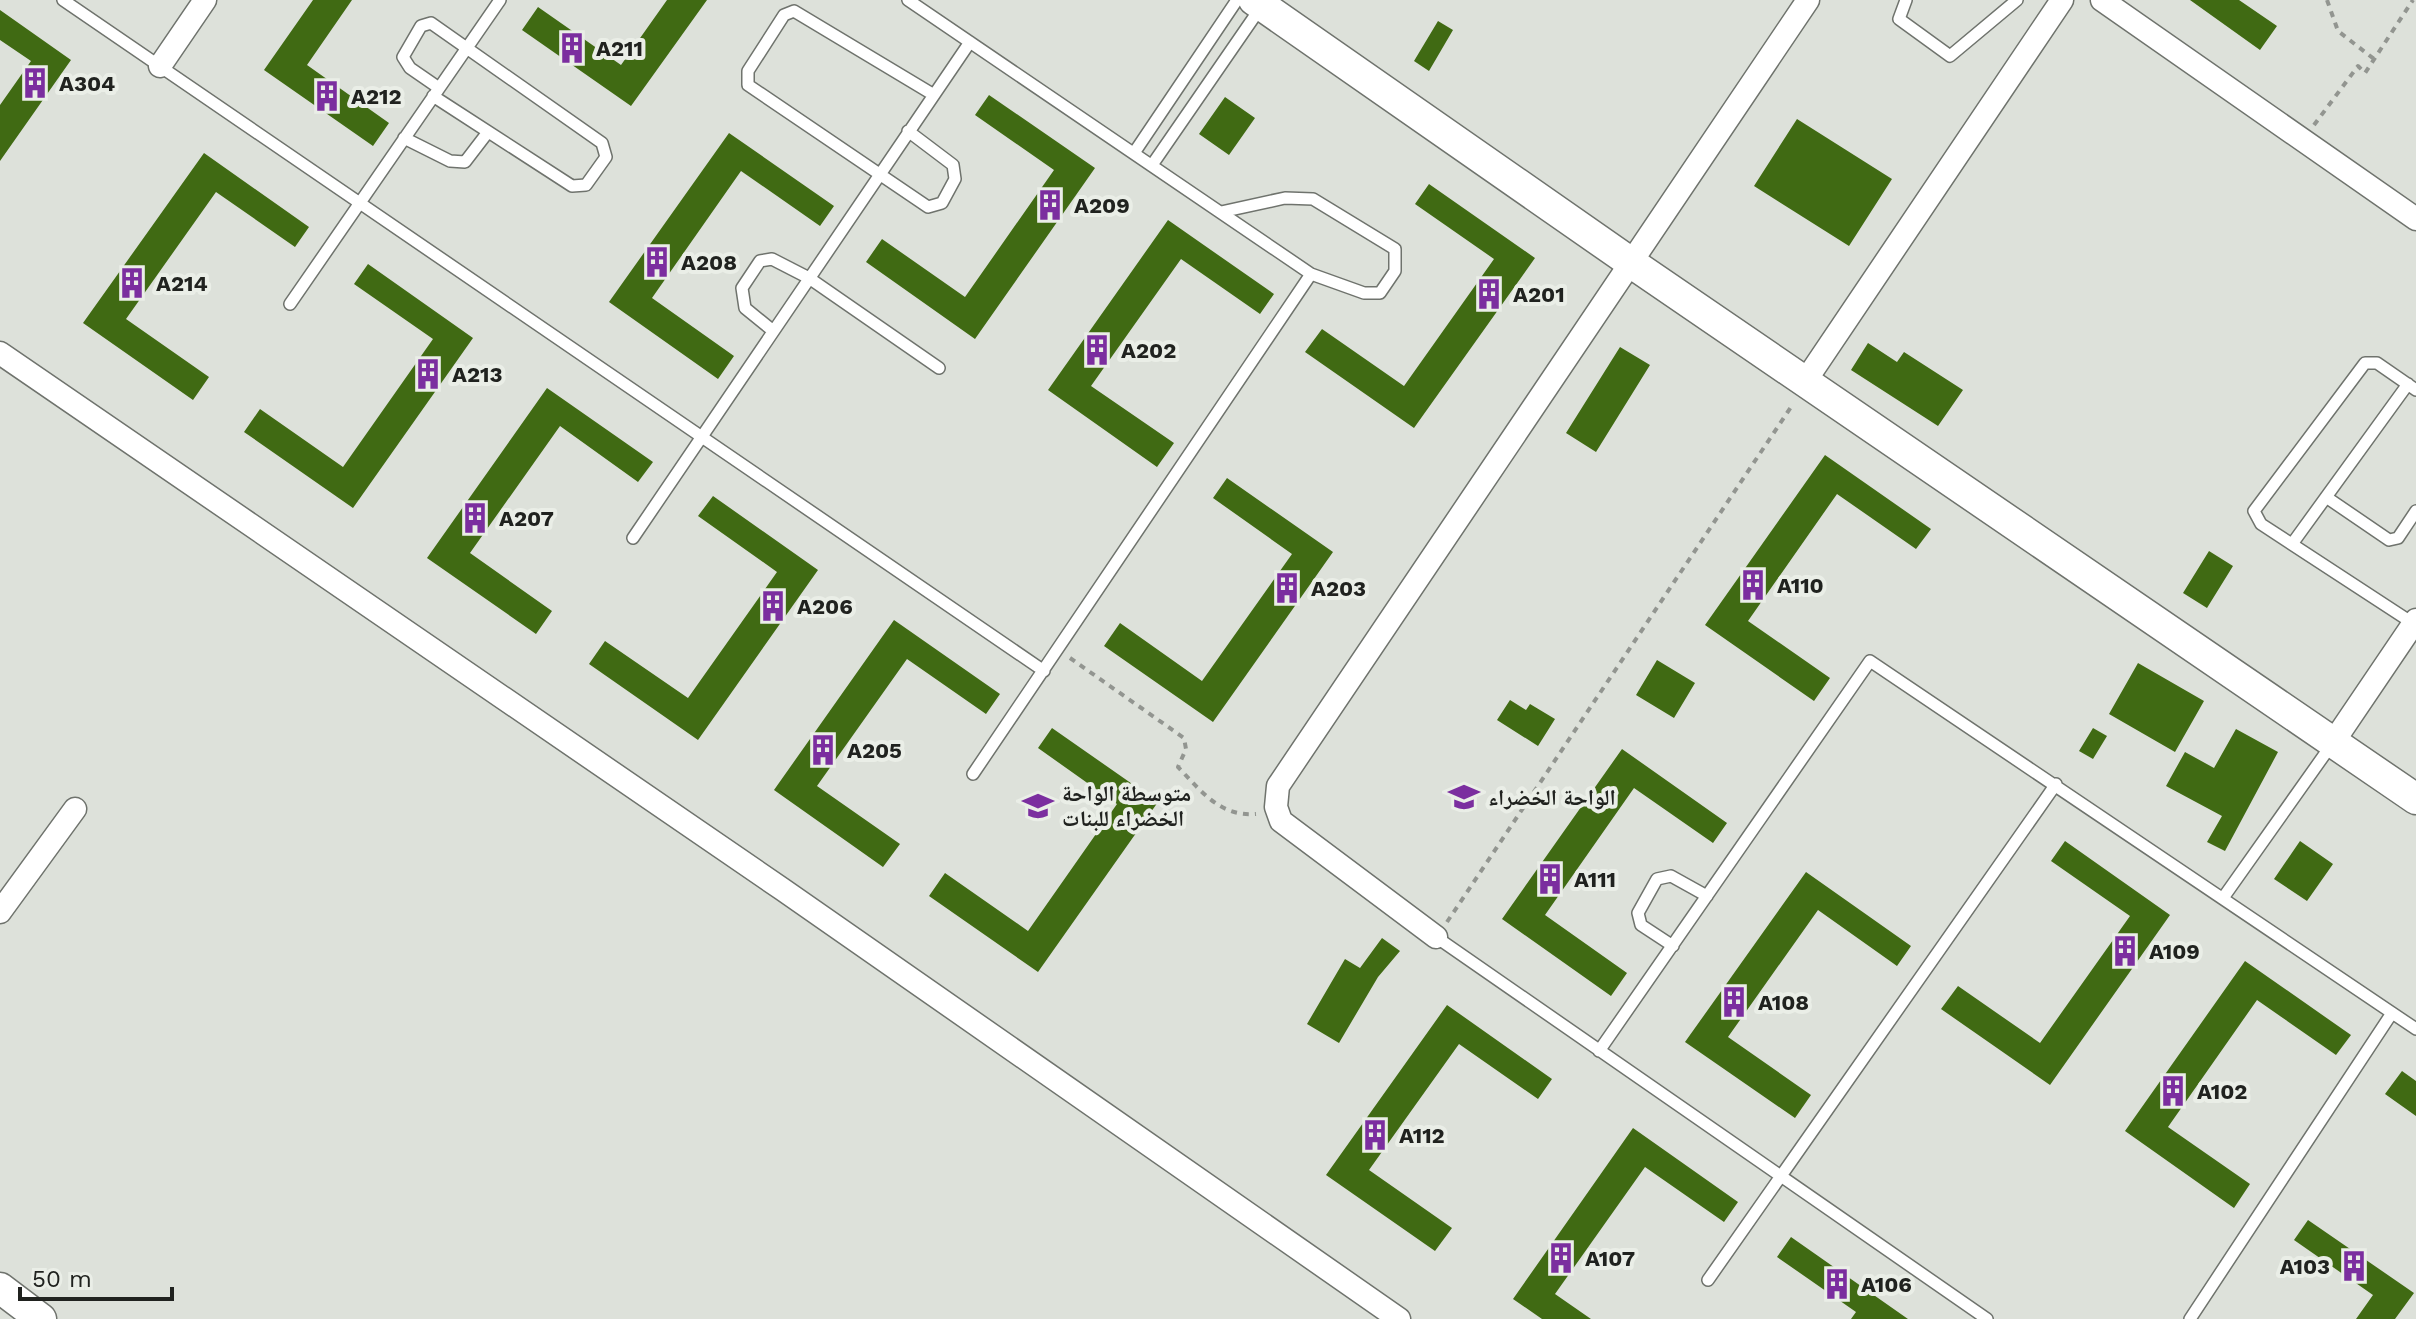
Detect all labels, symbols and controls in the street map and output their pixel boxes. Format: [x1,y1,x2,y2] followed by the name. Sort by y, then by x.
[555,31,589,65] building icon: A211
[596,36,643,61] place label: A211
[18,66,52,100] building icon: A304
[59,71,115,96] place label: A304
[310,79,344,113] building icon: A212
[351,84,402,109] place label: A212
[1033,188,1067,222] building icon: A209
[1074,193,1130,218] place label: A209
[640,245,674,279] building icon: A208
[681,250,737,275] place label: A208
[115,266,149,300] building icon: A214
[156,271,208,296] place label: A214
[1472,277,1506,311] building icon: A201
[1513,282,1565,307] place label: A201
[1080,333,1114,367] building icon: A202
[1121,338,1176,363] place label: A202
[411,357,445,391] building icon: A213
[452,362,503,387] place label: A213
[458,501,492,535] building icon: A207
[499,506,554,531] place label: A207
[1736,568,1770,602] building icon: A110
[1270,571,1304,605] building icon: A203
[1777,573,1824,598] place label: A110
[1311,576,1366,601] place label: A203
[756,589,790,623] building icon: A206
[797,594,853,619] place label: A206
[806,733,840,767] building icon: A205
[847,738,902,763] place label: A205
[1447,780,1481,814] school or university icon: الواحة الخضراء
[1062,781,1191,831] place label: متوسطة الواحة الخضراء للبنات
[1488,785,1616,810] place label: الواحة الخضراء
[1021,789,1055,823] school or university icon: متوسطة الواحة الخضراء للبنات
[1533,862,1567,896] building icon: A111
[1574,867,1616,892] place label: A111
[2108,934,2142,968] building icon: A109
[2149,939,2200,964] place label: A109
[1717,985,1751,1019] building icon: A108
[1758,990,1809,1015] place label: A108
[2156,1074,2190,1108] building icon: A102
[2197,1079,2247,1104] place label: A102
[1358,1118,1392,1152] building icon: A112
[1399,1123,1445,1148] place label: A112
[1544,1241,1578,1275] building icon: A107
[1585,1246,1635,1271] place label: A107
[2337,1249,2371,1283] building icon: A103
[20,1251,172,1301] scale bar
[2280,1254,2330,1279] place label: A103
[32,1265,92,1293] text: 50 m
[1820,1267,1854,1301] building icon: A106
[1861,1272,1912,1297] place label: A106

